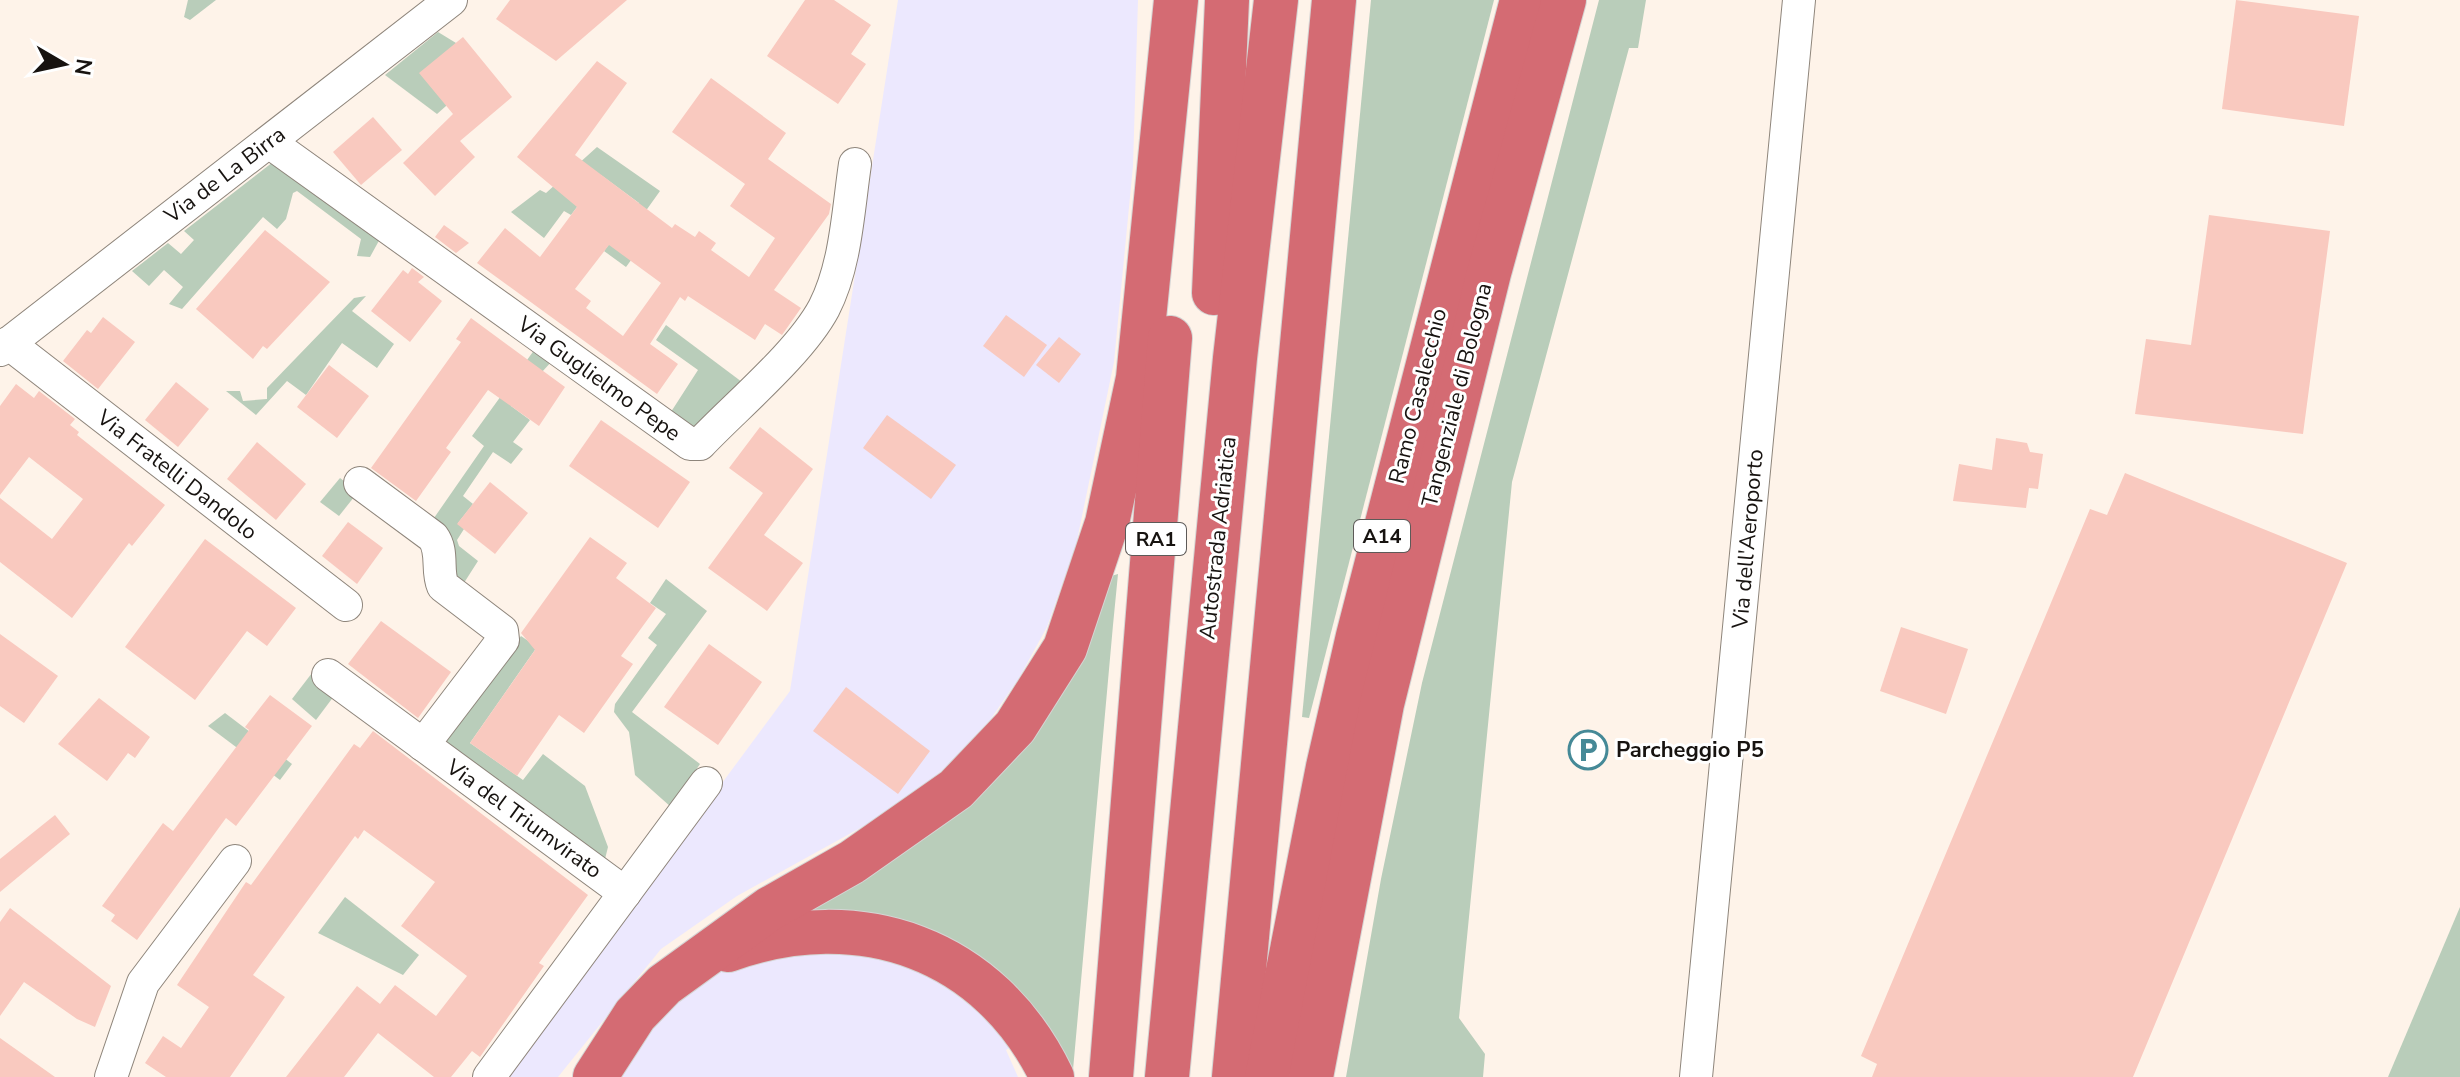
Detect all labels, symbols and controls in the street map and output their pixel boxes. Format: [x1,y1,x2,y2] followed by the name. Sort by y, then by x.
[24,24,104,104] north arrow
[67,56,99,77] text: N
[158,120,292,231] street label: Via de La Birra
[1415,280,1499,510] street label: Tangenziale di Bologna
[1382,305,1454,487] street label: Ramo Casalecchio
[510,309,687,448] street label: Via Guglielmo Pepe
[90,402,263,547] street label: Via Fratelli Dandolo
[1192,435,1244,641] street label: Autostrada Adriatica
[1725,448,1771,631] street label: Via dell'Aeroporto
[1354,520,1410,552] road number: A14
[1126,523,1186,555] road number: RA1
[1567,729,1609,771] parking icon: Parcheggio P5
[1616,735,1764,765] place label: Parcheggio P5
[439,752,608,886] street label: Via del Triumvirato

